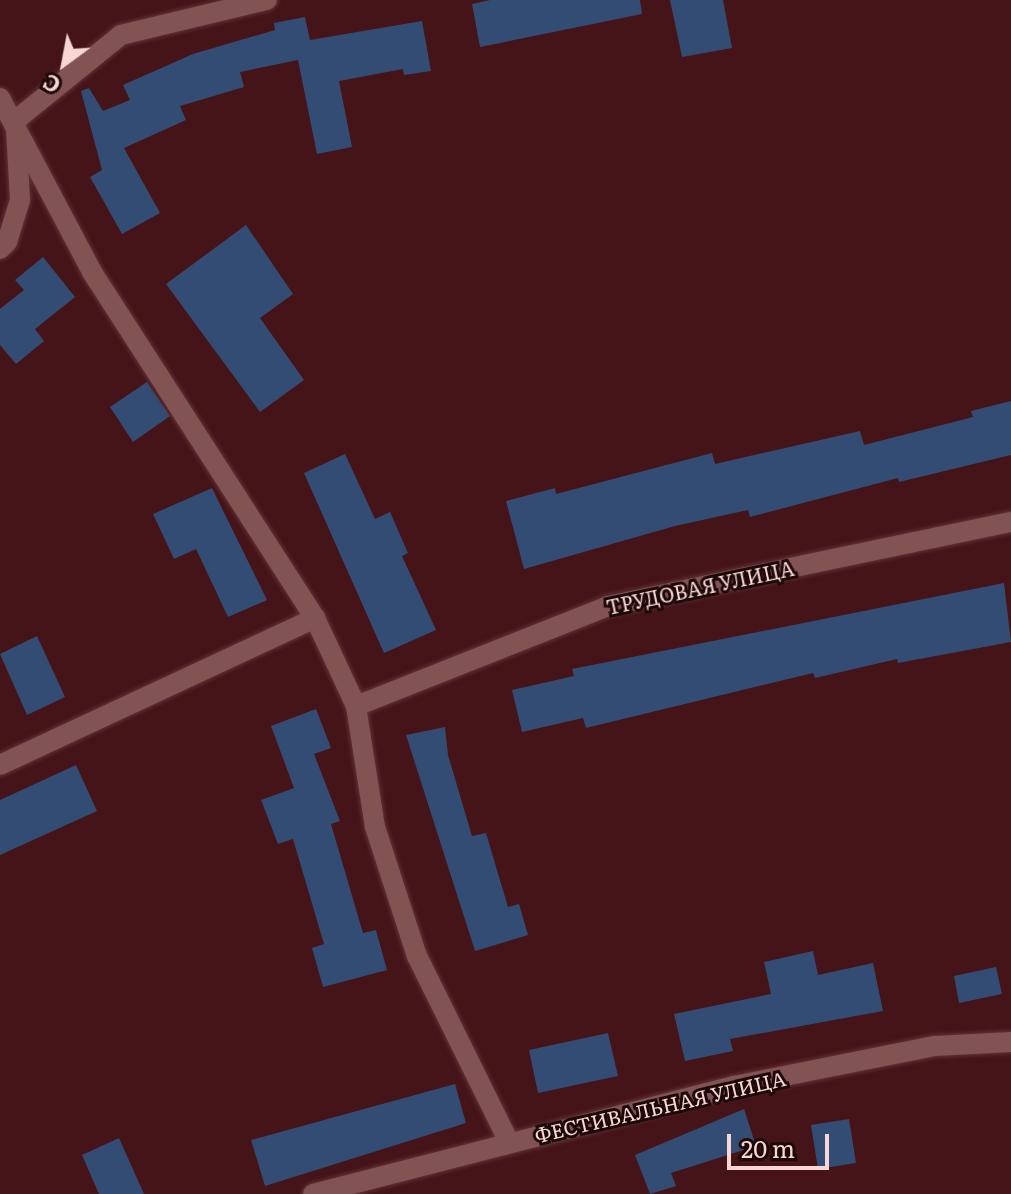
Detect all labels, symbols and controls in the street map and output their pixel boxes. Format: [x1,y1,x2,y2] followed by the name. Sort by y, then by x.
[24,24,104,104] north arrow
[36,67,66,103] text: С
[604,555,796,619] street label: ТРУДОВАЯ УЛИЦА
[532,1065,788,1147] street label: ФЕСТИВАЛЬНАЯ УЛИЦА
[731,1118,833,1168] scale bar
[741,1130,795,1165] text: 20 m

